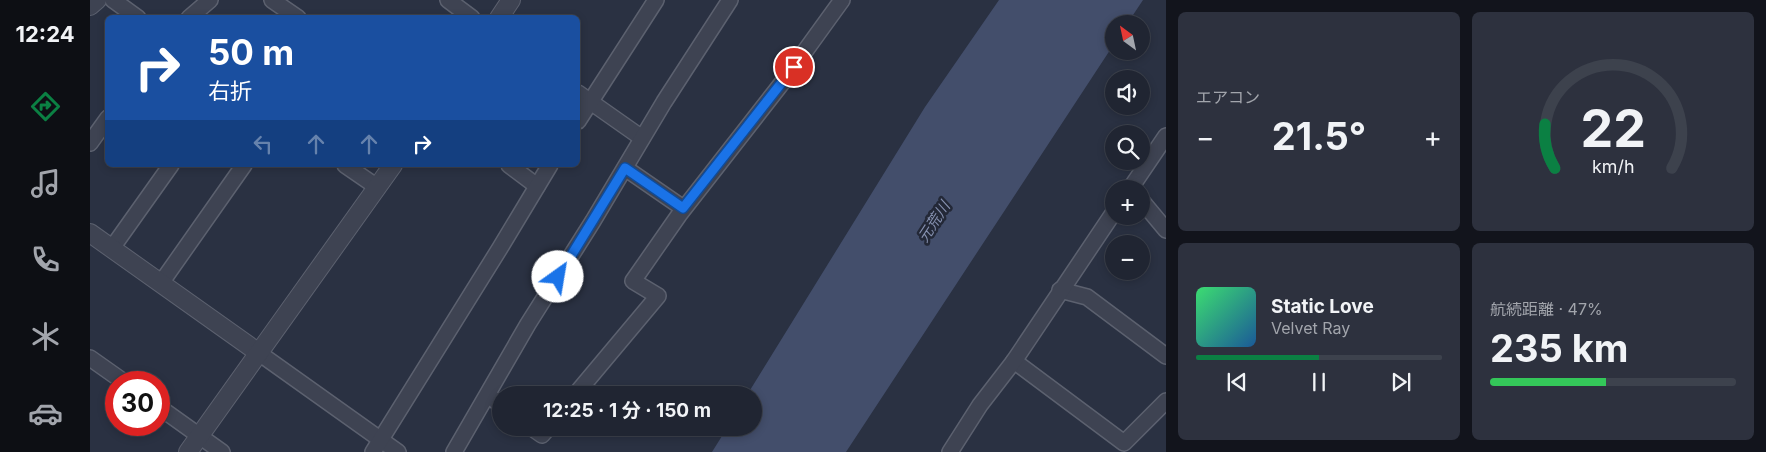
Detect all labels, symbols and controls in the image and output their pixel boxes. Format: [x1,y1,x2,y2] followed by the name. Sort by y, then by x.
[1105,15,1150,60] north arrow
[1105,15,1150,280] map controls
[15,21,75,47] text: 12:24
[208,31,294,73] text: 50 m
[125,35,190,100] icon: right
[773,46,815,88] pin
[780,53,808,81] icon: arrive
[1105,70,1150,115] button: sound
[208,78,252,104] text: 右折
[1196,87,1260,107] text: エアコン
[28,89,63,124] icon: directions
[1580,97,1646,160] text: 22
[1272,113,1366,159] text: 21.5°
[1196,120,1215,154] text: −
[1423,120,1442,154] text: +
[1105,125,1150,170] button: search
[249,130,277,158] icon: left
[302,130,330,158] icon: ahead
[355,130,383,158] icon: ahead
[408,130,436,158] icon: right
[1592,156,1634,177] text: km/h
[28,166,63,201] icon: music
[1105,180,1150,225] button: +
[913,196,955,246] water label: 元荒川
[1105,235,1150,280] button: −
[28,242,63,277] icon: phone
[531,250,583,302] position arrow
[1271,295,1374,318] text: Static Love
[1490,299,1603,319] text: 航続距離 · 47%
[1271,318,1350,338] text: Velvet Ray
[28,319,63,354] icon: climate
[1490,325,1628,371] text: 235 km
[1223,368,1251,396] icon: previous
[1305,368,1333,396] icon: pause
[1387,368,1415,396] icon: next
[105,371,170,436] speed limit sign: 30
[28,396,63,431] icon: car
[543,399,711,422] text: 12:25 · 1 分 · 150 m

